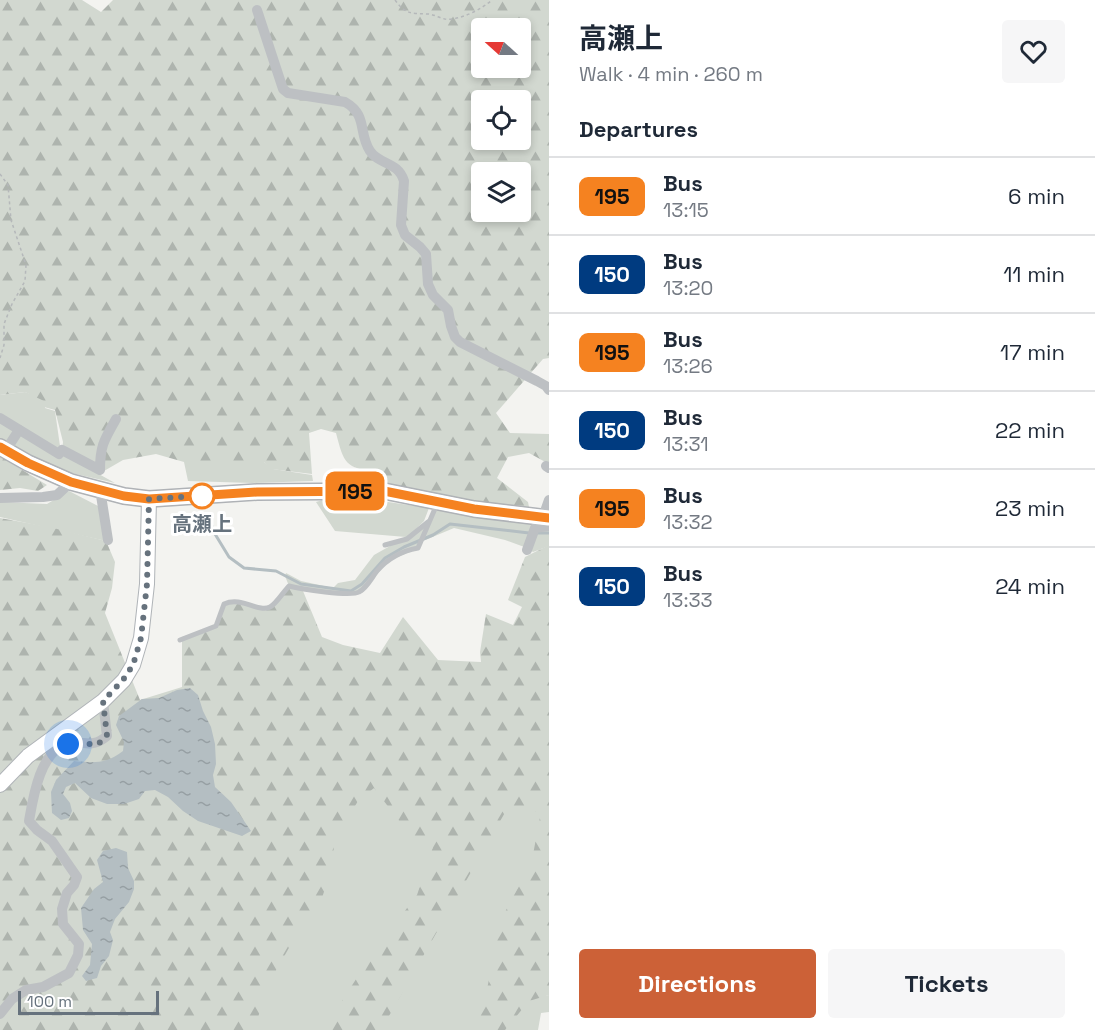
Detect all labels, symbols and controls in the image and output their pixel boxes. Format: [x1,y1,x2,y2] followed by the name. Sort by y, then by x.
[471,18,531,78] north arrow
[471,18,531,222] map controls
[579,20,663,56] text: 高瀬上
[1002,20,1065,83] button: heart
[579,61,763,87] text: Walk · 4 min · 260 m
[471,90,531,150] button: locate
[579,115,698,143] text: Departures
[471,162,531,222] button: layers
[663,169,703,197] text: Bus
[1008,182,1065,210] text: 6 min
[594,183,630,210] text: 195
[663,197,709,223] text: 13:15
[663,247,703,275] text: Bus
[1003,260,1065,288] text: 11 min
[594,261,630,288] text: 150
[663,275,713,301] text: 13:20
[663,325,703,353] text: Bus
[1000,338,1065,366] text: 17 min
[594,339,630,366] text: 195
[663,353,713,379] text: 13:26
[663,403,703,431] text: Bus
[995,416,1065,444] text: 22 min
[594,417,630,444] text: 150
[663,431,709,457] text: 13:31
[320,472,389,510] line badge: 195
[337,478,373,505] text: 195
[663,481,703,509] text: Bus
[189,483,215,509] marker: 高瀬上
[995,494,1065,522] text: 23 min
[594,495,630,522] text: 195
[663,509,713,535] text: 13:32
[172,511,232,537] place label: 高瀬上
[663,559,703,587] text: Bus
[995,572,1065,600] text: 24 min
[594,573,630,600] text: 150
[663,587,713,613] text: 13:33
[53,729,83,759] your location
[579,949,816,1018] button: Directions
[828,949,1065,1018] button: Tickets
[18,988,159,1016] scale bar
[27,991,72,1012] text: 100 m

